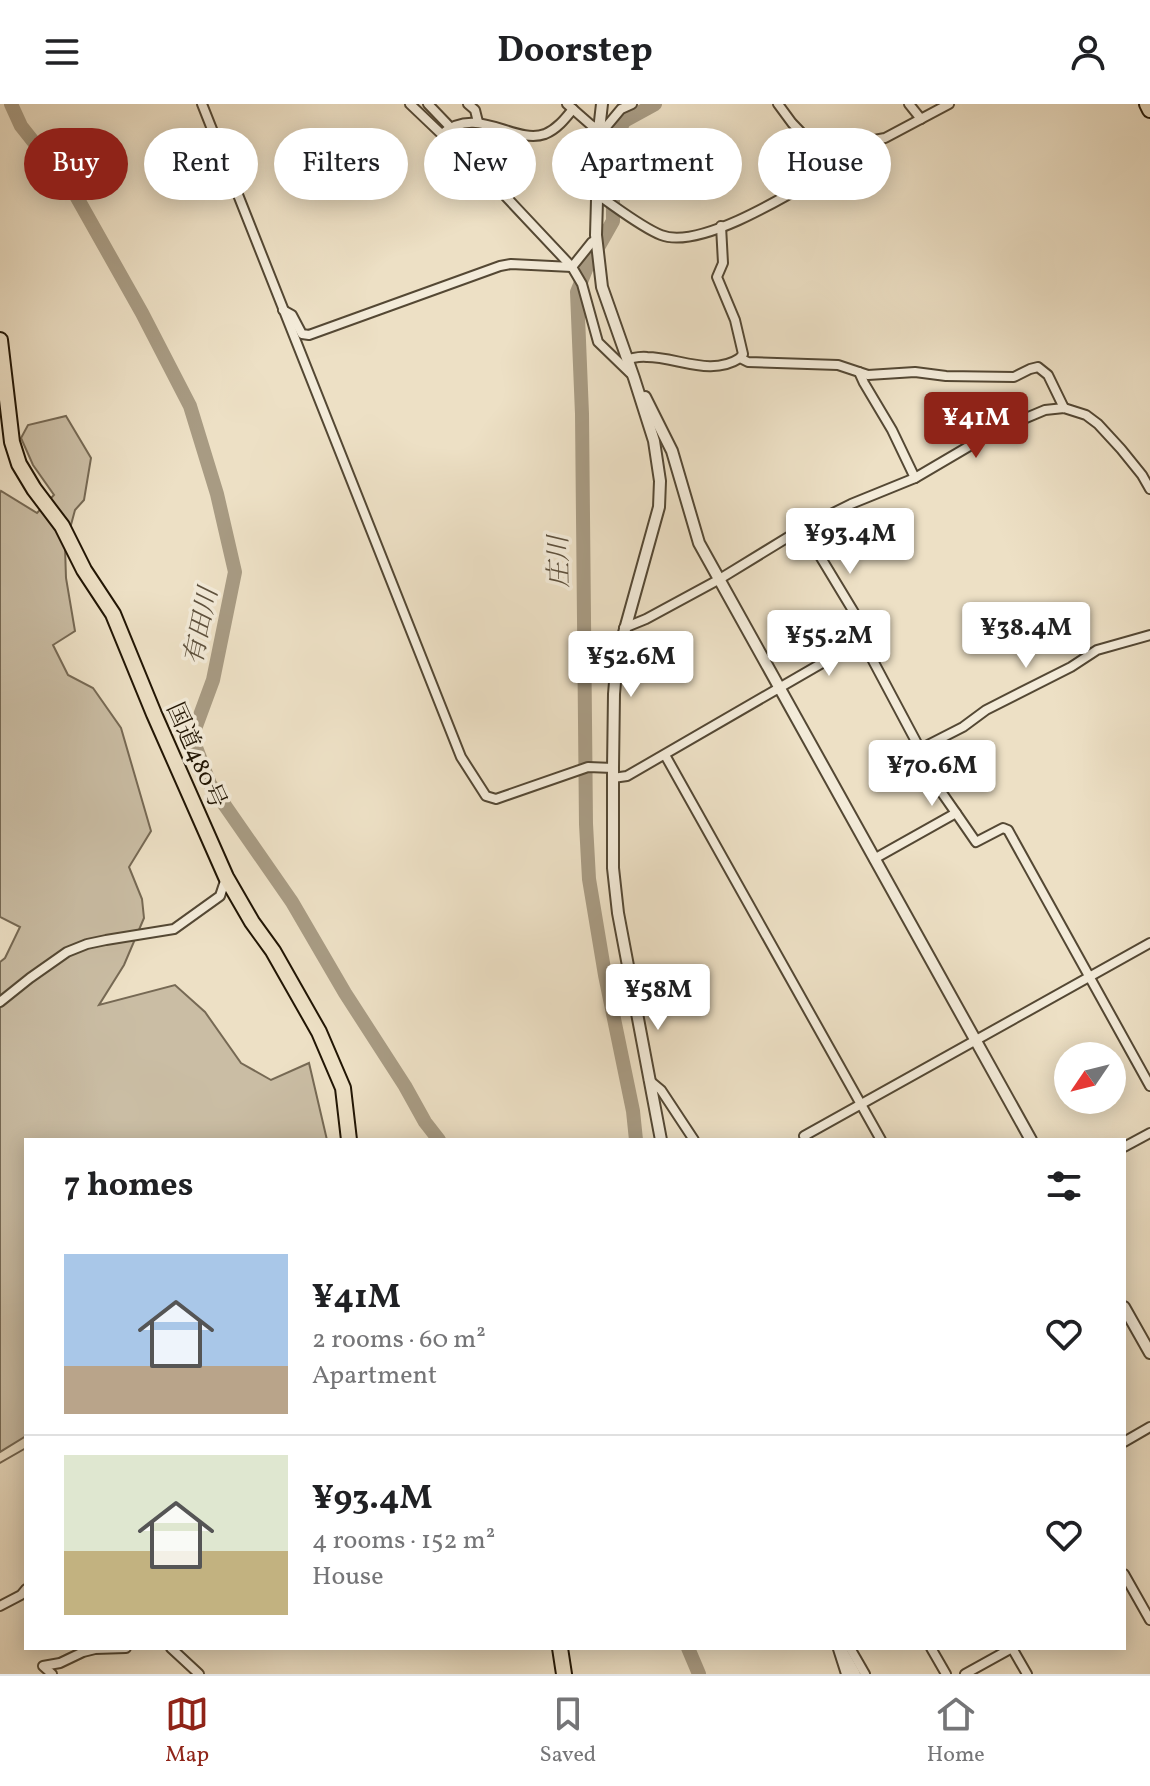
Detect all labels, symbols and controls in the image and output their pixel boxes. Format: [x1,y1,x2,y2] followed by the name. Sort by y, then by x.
[497,27,653,77] text: Doorstep
[40,30,84,74] icon: menu
[1066,30,1110,74] icon: person
[24,128,128,200] chip: Buy
[144,128,258,200] chip: Rent
[274,128,408,200] chip: Filters
[424,128,536,200] chip: New
[552,128,742,200] chip: Apartment
[758,128,891,200] chip: House
[929,392,1023,460] pin: ¥41M
[942,400,1010,436] text: ¥41M
[785,508,915,576] pin: ¥93.4M
[804,516,896,552] text: ¥93.4M
[541,533,578,588] water label: 庄川
[176,582,228,668] water label: 有田川
[961,602,1091,670] pin: ¥38.4M
[764,610,894,678] pin: ¥55.2M
[980,610,1072,646] text: ¥38.4M
[785,618,873,654] text: ¥55.2M
[566,631,696,699] pin: ¥52.6M
[586,639,676,675] text: ¥52.6M
[157,698,234,814] street label: 国道480号
[867,740,997,808] pin: ¥70.6M
[887,748,977,784] text: ¥70.6M
[611,964,705,1032] pin: ¥58M
[624,972,692,1008] text: ¥58M
[1054,1042,1126,1114] north arrow
[1054,1042,1126,1114] map controls
[64,1163,193,1210] text: 7 homes
[1042,1164,1086,1208] icon: filters
[312,1275,401,1322] text: ¥41M
[128,1286,224,1382] icon: home
[1042,1312,1086,1356] icon: heart
[312,1322,486,1358] text: 2 rooms · 60 m²
[312,1358,437,1394] text: Apartment
[312,1476,432,1523] text: ¥93.4M
[128,1487,224,1583] icon: home
[1042,1513,1086,1557] icon: heart
[312,1523,495,1559] text: 4 rooms · 152 m²
[312,1559,384,1595] text: House
[165,1692,209,1771] tab: Map
[540,1692,596,1771] tab: Saved
[927,1692,985,1771] tab: Home

